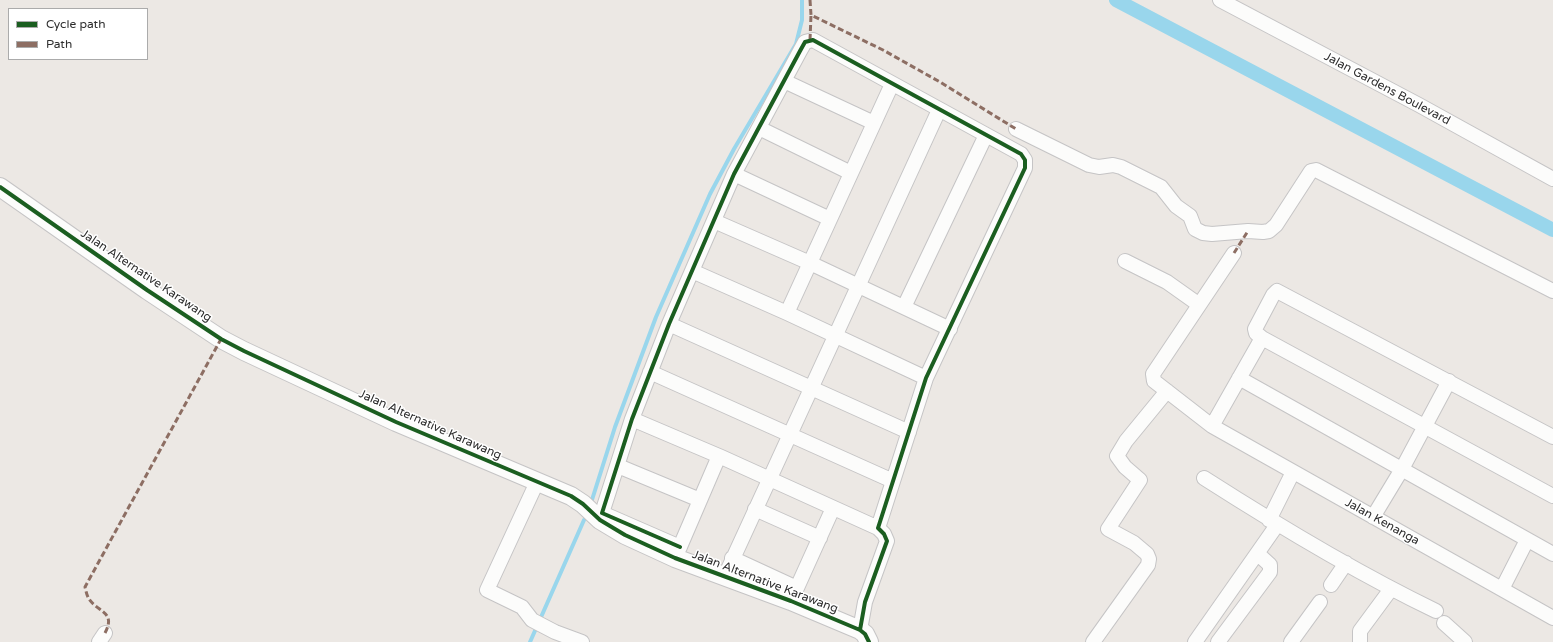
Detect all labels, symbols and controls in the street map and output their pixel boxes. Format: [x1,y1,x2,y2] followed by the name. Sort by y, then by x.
[8,8,148,60] legend
[46,17,105,31] text: Cycle path
[46,37,72,51] text: Path
[1321,50,1453,128] street label: Jalan Gardens Boulevard
[78,227,214,325] street label: Jalan Alternative Karawang
[356,387,504,463] street label: Jalan Alternative Karawang
[1342,496,1422,548] street label: Jalan Kenanga
[690,548,840,616] street label: Jalan Alternative Karawang

